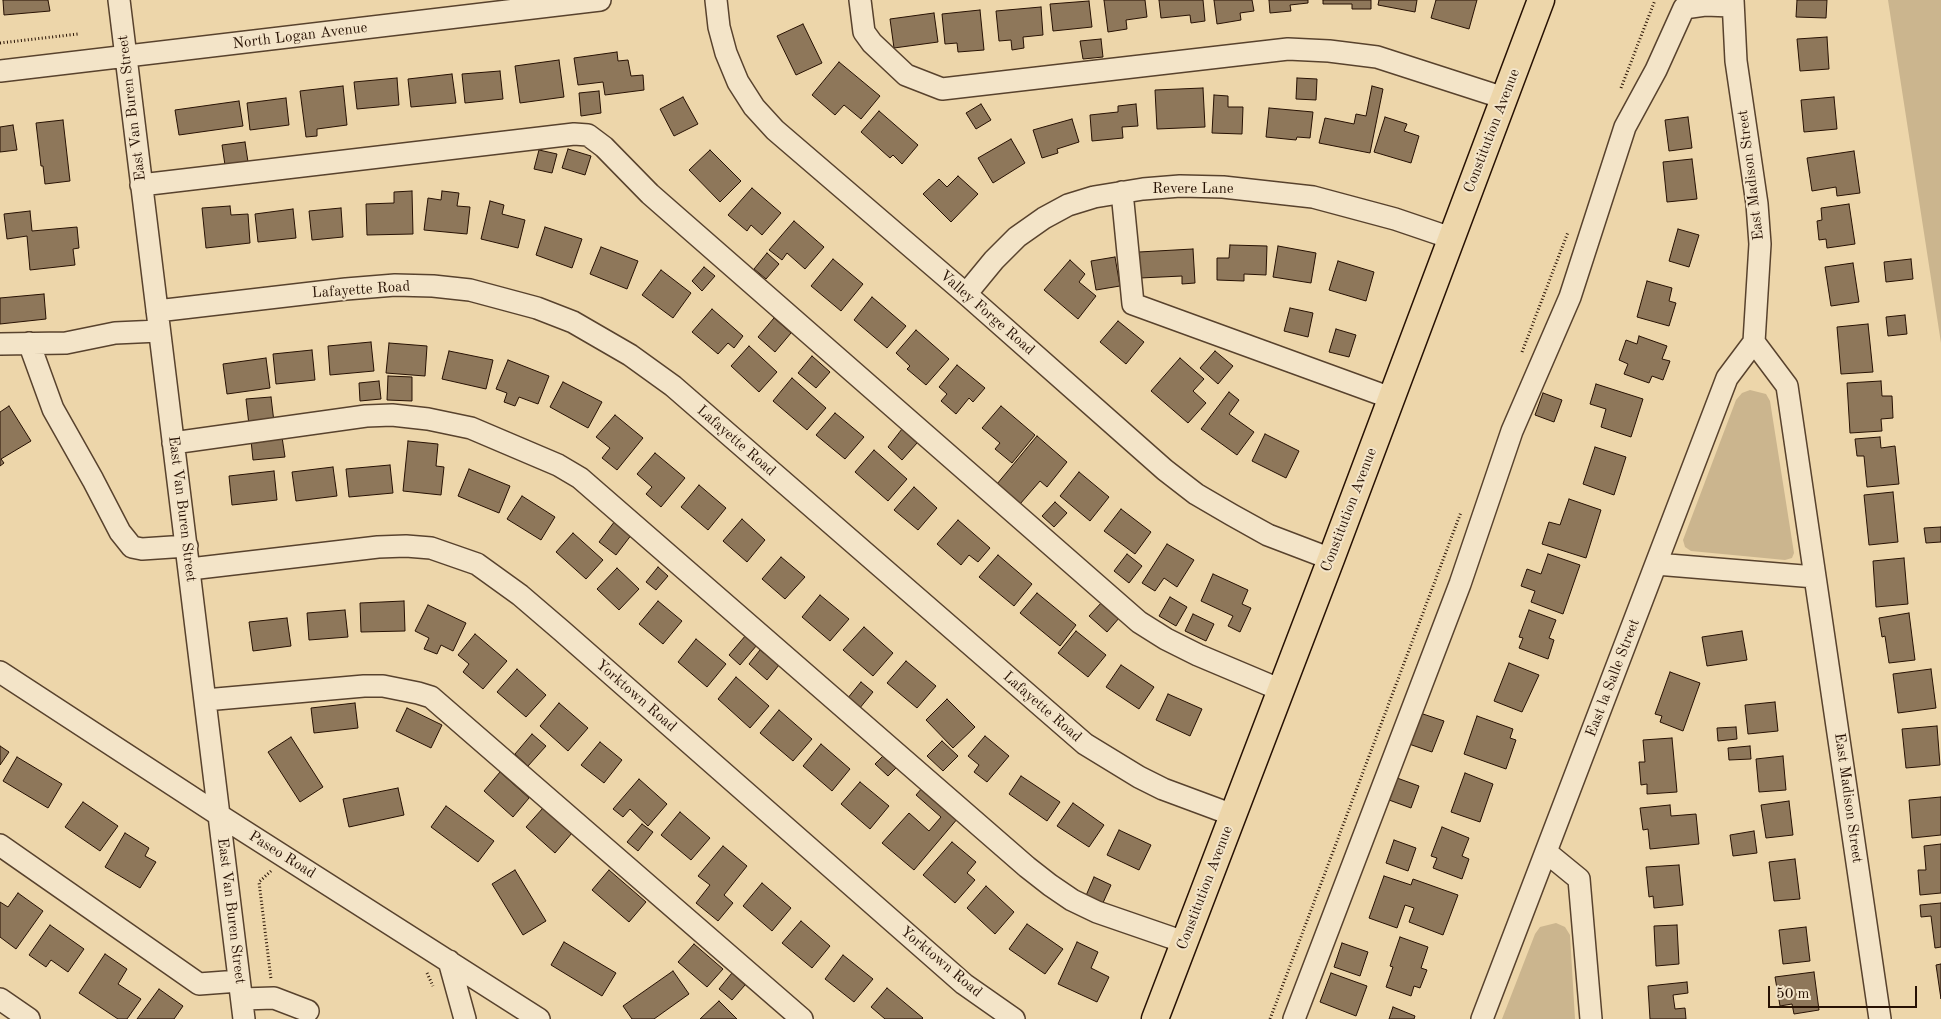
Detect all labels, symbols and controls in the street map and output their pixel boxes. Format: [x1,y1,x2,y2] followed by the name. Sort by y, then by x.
[232,19,368,53] street label: North Logan Avenue
[114,34,150,182] street label: East Van Buren Street
[1460,66,1524,196] street label: Constitution Avenue
[1734,109,1768,241] street label: East Madison Street
[1152,180,1234,198] street label: Revere Lane
[936,267,1038,359] street label: Valley Forge Road
[311,278,411,302] street label: Lafayette Road
[693,402,779,480] street label: Lafayette Road
[164,435,200,583] street label: East Van Buren Street
[1317,445,1381,575] street label: Constitution Avenue
[1582,616,1644,740] street label: East la Salle Street
[592,656,680,736] street label: Yorktown Road
[999,668,1085,746] street label: Lafayette Road
[1830,732,1866,864] street label: East Madison Street
[1173,823,1237,953] street label: Constitution Avenue
[245,827,319,883] street label: Paseo Road
[213,837,249,985] street label: East Van Buren Street
[897,923,985,1001] street label: Yorktown Road
[1771,976,1920,1008] scale bar
[1776,987,1810,1002] text: 50 m

